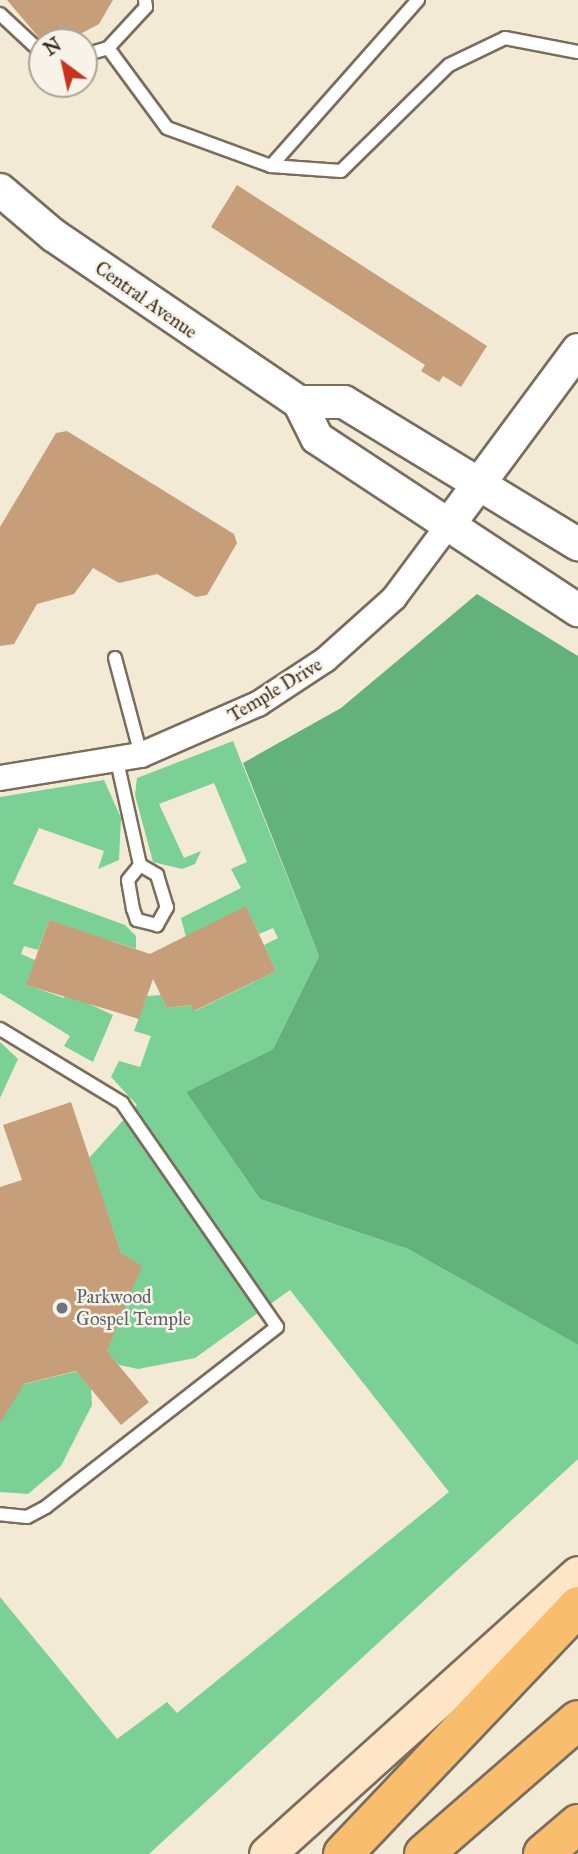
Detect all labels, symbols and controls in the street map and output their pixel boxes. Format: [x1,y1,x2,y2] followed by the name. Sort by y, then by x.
[28,28,98,98] north arrow
[39,33,65,61] text: N
[91,256,201,344] street label: Central Avenue
[224,653,326,727] street label: Temple Drive
[76,1286,191,1330] place label: Parkwood Gospel Temple
[54,1300,70,1316] marker: Parkwood Gospel Temple

